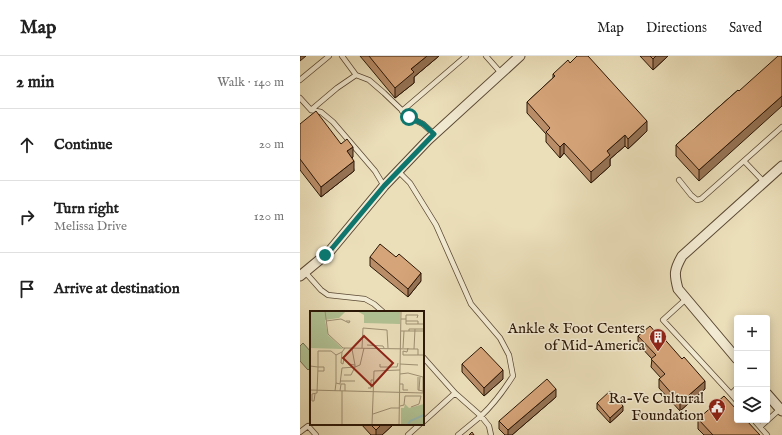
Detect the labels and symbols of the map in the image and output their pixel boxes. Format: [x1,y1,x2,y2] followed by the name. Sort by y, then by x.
[400,108,418,126] route start
[316,246,334,264] route end
[310,311,424,425] inset map
[507,319,646,355] place label: Ankle & Foot Centers of Mid-America
[648,327,668,352] building icon: Ankle & Foot Centers of Mid-America
[608,389,705,425] place label: Ra-Ve Cultural Foundation
[707,397,727,422] public building icon: Ra-Ve Cultural Foundation

